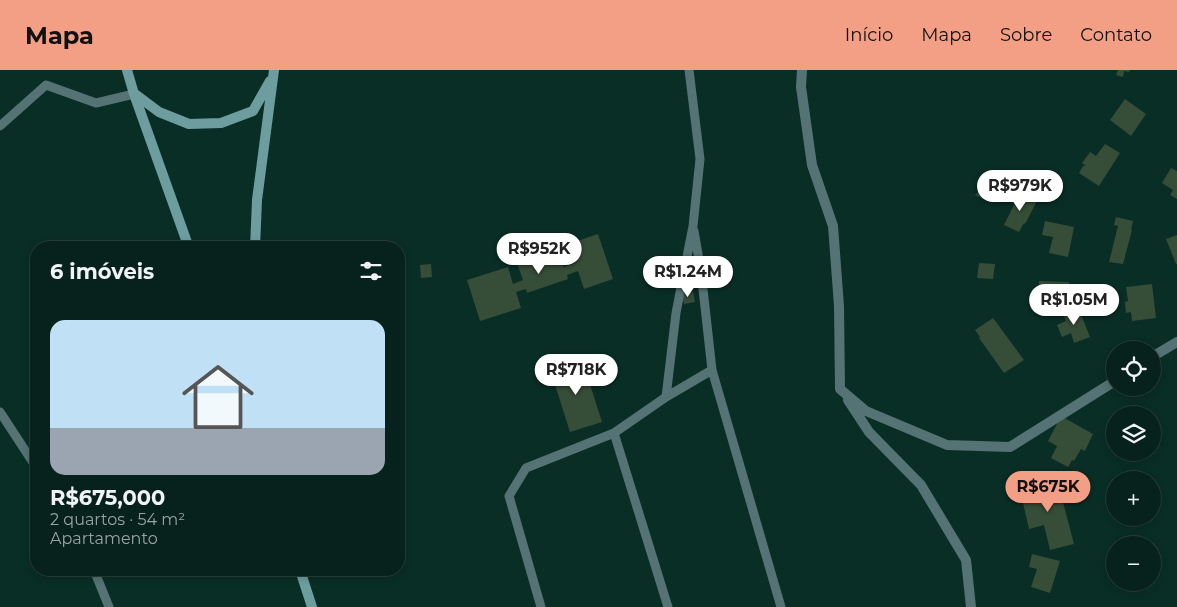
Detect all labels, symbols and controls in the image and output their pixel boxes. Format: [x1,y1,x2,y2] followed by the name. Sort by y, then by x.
[25,21,94,50] text: Mapa
[845,24,893,46] text: Início
[921,24,972,46] text: Mapa
[1000,24,1052,46] text: Sobre
[1080,24,1152,46] text: Contato
[979,170,1061,212] pin: R$979K
[988,176,1052,195] text: R$979K
[498,232,580,275] pin: R$952K
[508,239,570,258] text: R$952K
[642,256,734,298] pin: R$1.24M
[357,257,385,285] icon: filters
[50,259,154,284] text: 6 imóveis
[654,262,722,281] text: R$1.24M
[1028,284,1120,326] pin: R$1.05M
[1040,290,1108,309] text: R$1.05M
[1106,341,1161,591] map controls
[1106,341,1161,396] button: locate
[173,352,263,442] icon: home
[535,354,617,396] pin: R$718K
[546,360,606,379] text: R$718K
[1106,406,1161,461] button: layers
[1007,470,1089,513] pin: R$675K
[1106,471,1161,526] button: +
[1016,477,1080,496] text: R$675K
[50,485,165,510] text: R$675,000
[50,510,185,529] text: 2 quartos · 54 m²
[50,529,158,548] text: Apartamento
[1106,536,1161,591] button: −

